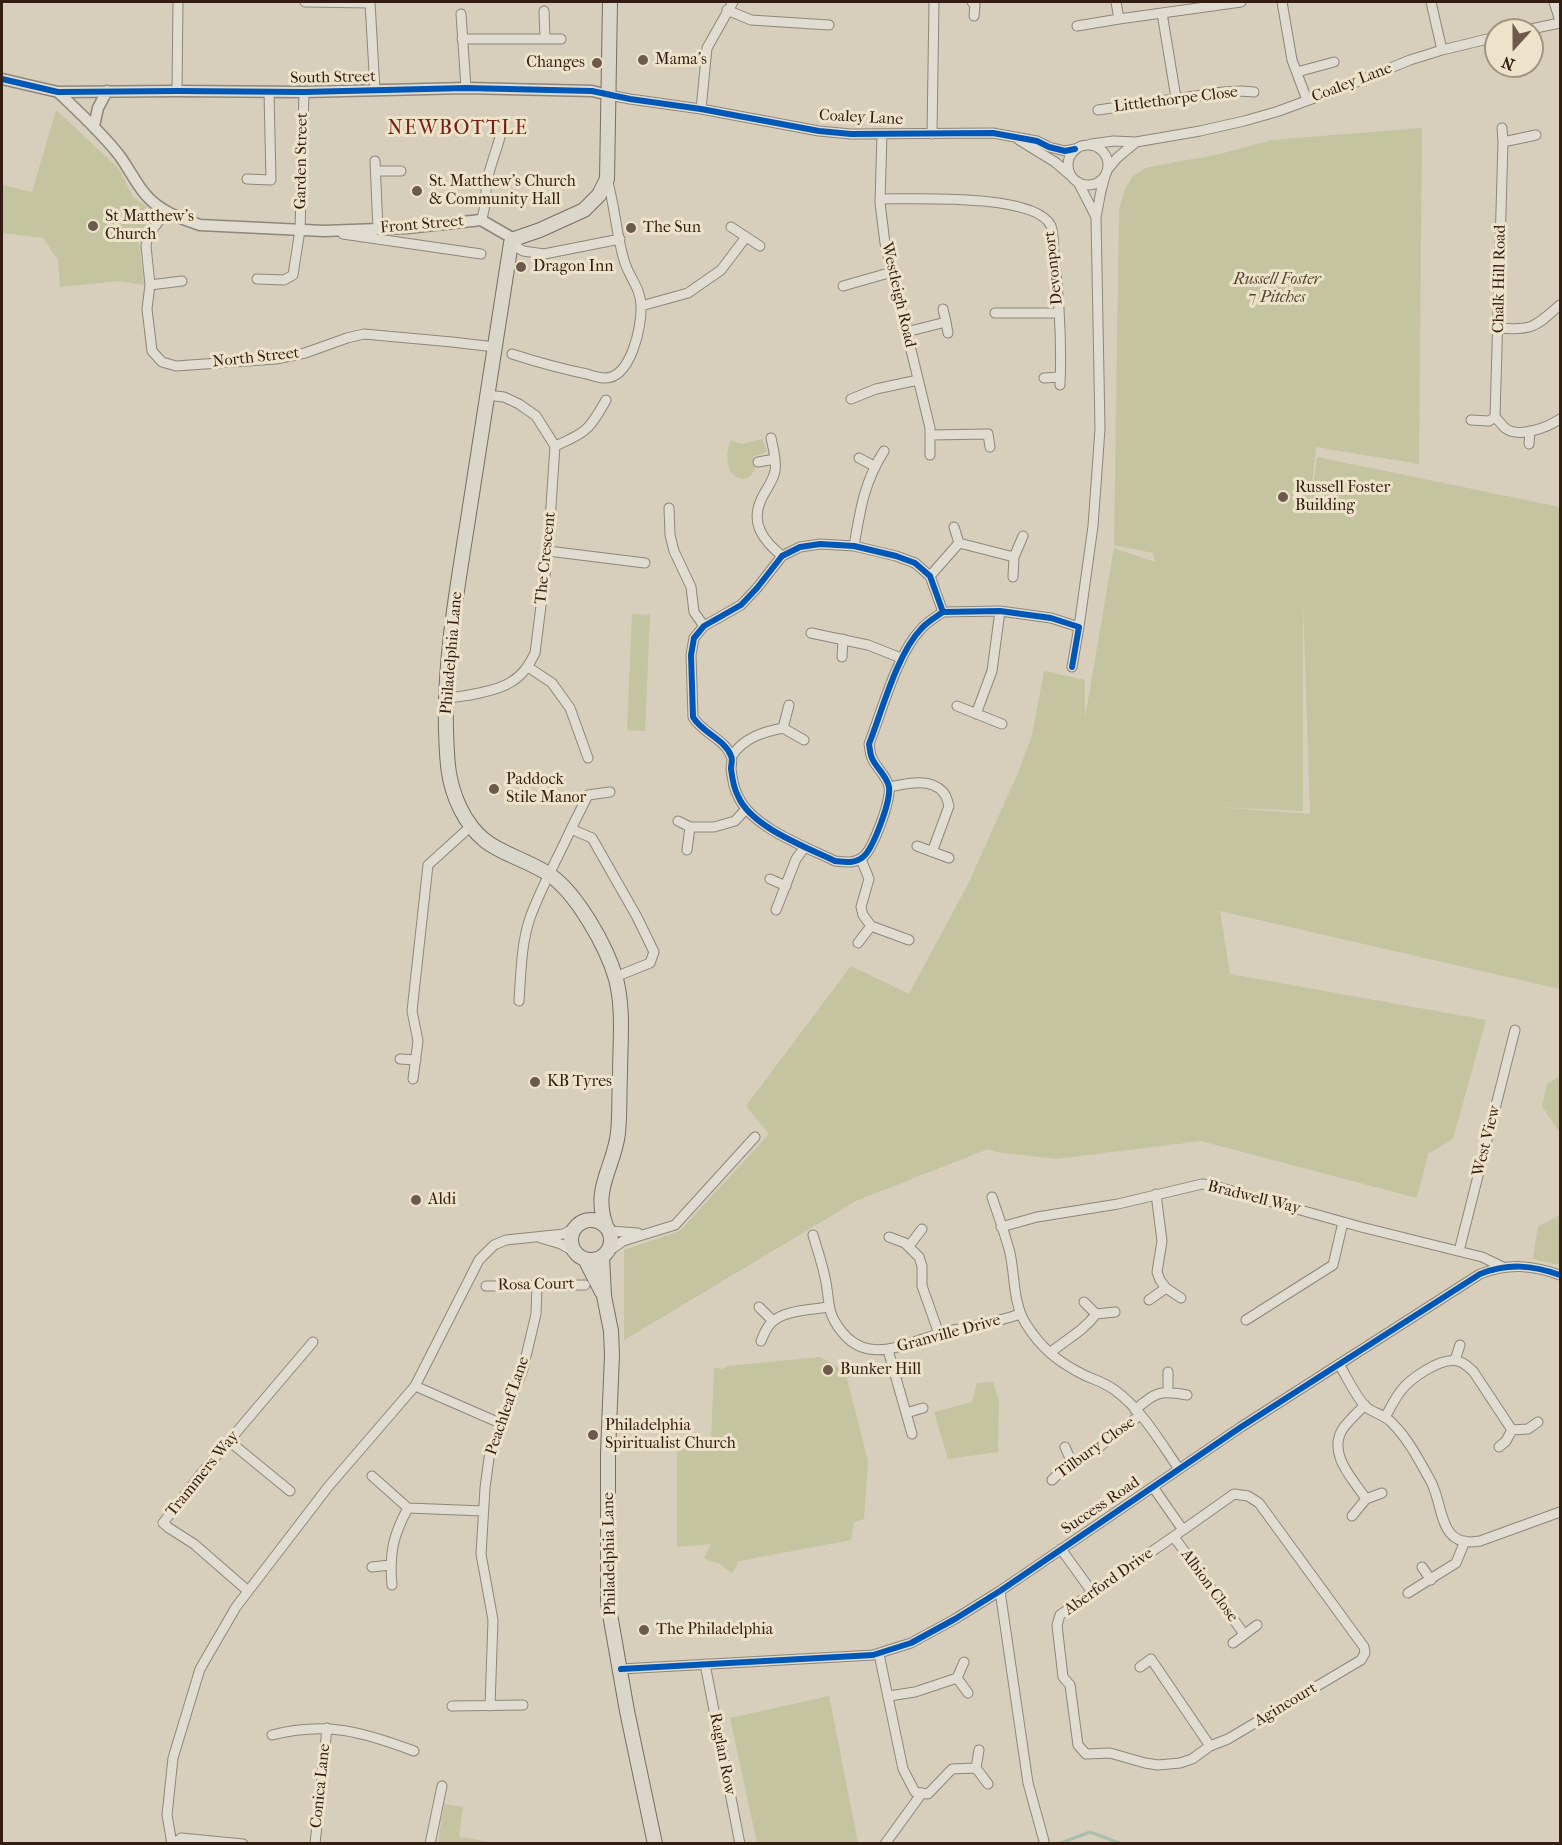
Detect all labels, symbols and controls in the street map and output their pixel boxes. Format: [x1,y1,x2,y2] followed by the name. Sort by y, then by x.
[1484,18,1544,78] north arrow
[655,50,707,70] place label: Mama’s
[1499,52,1517,74] text: N
[526,53,585,73] place label: Changes
[636,53,650,67] marker: Mama’s
[590,56,604,70] marker: Changes
[1309,59,1395,107] street label: Coaley Lane
[290,68,376,88] street label: South Street
[1113,83,1239,117] street label: Littlethorpe Close
[818,106,904,130] street label: Coaley Lane
[292,112,312,210] street label: Garden Street
[388,117,528,141] district label: NEWBOTTLE
[429,172,576,210] place label: St. Matthew's Church & Community Hall
[410,184,424,198] marker: St. Matthew's Church & Community Hall
[105,207,194,245] place label: St Matthew's Church
[379,212,465,238] street label: Front Street
[643,218,701,238] place label: The Sun
[86,219,100,233] marker: St Matthew's Church
[624,221,638,235] marker: The Sun
[1489,225,1511,333] street label: Chalk Hill Road
[1041,230,1067,306] street label: Devonport
[877,240,919,350] street label: Westleigh Road
[533,257,613,277] place label: Dragon Inn
[514,260,528,274] marker: Dragon Inn
[1233,270,1321,308] park label: Russell Foster 7 Pitches
[212,344,300,372] street label: North Street
[1295,478,1390,516] place label: Russell Foster Building
[1276,490,1290,504] marker: Russell Foster Building
[532,511,560,605] street label: The Crescent
[437,591,467,715] street label: Philadelphia Lane
[506,770,586,808] place label: Paddock Stile Manor
[487,782,501,796] marker: Paddock Stile Manor
[547,1072,612,1092] place label: KB Tyres
[528,1075,542,1089] marker: KB Tyres
[1469,1104,1505,1178] street label: West View
[1205,1177,1303,1219] street label: Bradwell Way
[428,1190,456,1210] place label: Aldi
[409,1193,423,1207] marker: Aldi
[498,1275,574,1295] street label: Rosa Court
[895,1311,1003,1357] street label: Granville Drive
[482,1354,534,1458] street label: Peachleaf Lane
[840,1360,921,1380] place label: Bunker Hill
[821,1363,835,1377] marker: Bunker Hill
[1053,1413,1139,1483] street label: Tilbury Close
[605,1416,736,1454] place label: Philadelphia Spiritualist Church
[163,1427,243,1521] street label: Trammers Way
[586,1428,600,1442] marker: Philadelphia Spiritualist Church
[1058,1473,1144,1539] street label: Success Road
[599,1492,621,1616] street label: Philadelphia Lane
[1061,1544,1157,1620] street label: Aberford Drive
[1176,1546,1242,1626] street label: Albion Close
[656,1620,773,1640] place label: The Philadelphia
[637,1623,651,1637] marker: The Philadelphia
[1251,1679,1321,1731] street label: Agincourt
[705,1711,739,1797] street label: Raglan Row
[307,1743,335,1829] street label: Conica Lane

